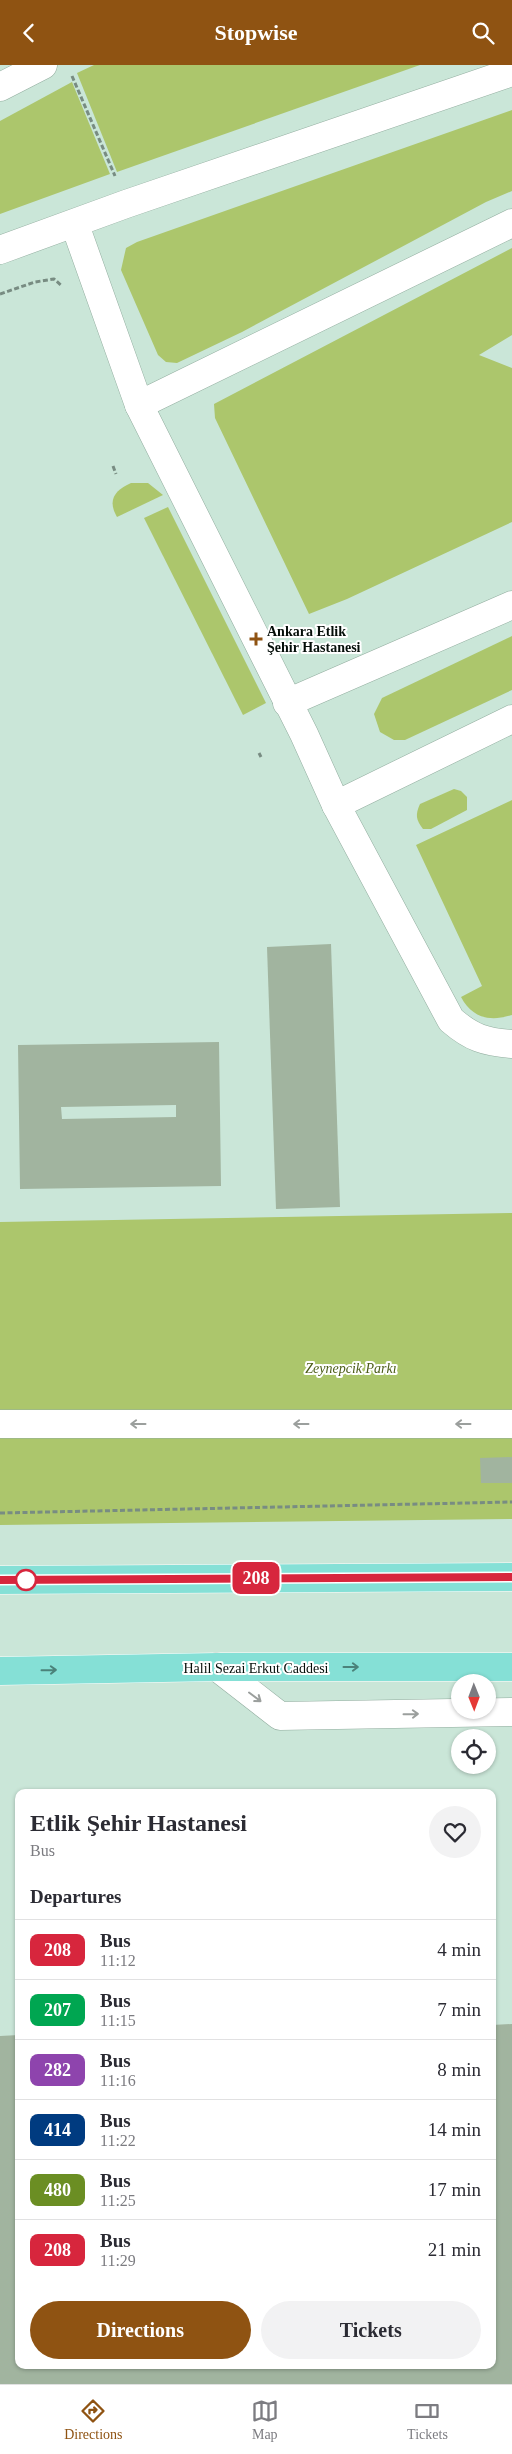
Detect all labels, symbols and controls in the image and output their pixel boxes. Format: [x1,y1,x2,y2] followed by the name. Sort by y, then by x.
[15,19,43,47] icon: back
[469,19,497,47] icon: search
[214,20,298,45] text: Stopwise
[267,624,361,655] place label: Ankara Etlik Şehir Hastanesi
[249,632,263,646] marker: Ankara Etlik Şehir Hastanesi
[305,1361,397,1376] park label: Zeynepcik Parkı
[131,1419,147,1429] one-way arrow
[293,1419,310,1429] one-way arrow
[456,1419,472,1429] one-way arrow
[227,1562,285,1594] line badge: 208
[243,1568,270,1588] text: 208
[15,1569,37,1591] unlabelled marker
[183,1661,329,1676] street label: Halil Sezai Erkut Caddesi
[342,1662,359,1672] one-way arrow
[40,1666,56,1675] one-way arrow
[451,1674,496,1719] north arrow
[451,1674,496,1774] map controls
[248,1691,261,1702] one-way arrow
[403,1709,419,1719] one-way arrow
[451,1729,496,1774] button: locate
[429,1806,481,1858] button: heart
[30,1810,247,1836] text: Etlik Şehir Hastanesi
[30,1842,55,1859] text: Bus
[30,1886,121,1907] text: Departures
[100,1930,131,1951] text: Bus
[437,1939,481,1960] text: 4 min
[44,1940,71,1960] text: 208
[100,1952,136,1969] text: 11:12
[100,1990,131,2011] text: Bus
[437,1999,481,2020] text: 7 min
[44,2000,71,2020] text: 207
[100,2012,136,2029] text: 11:15
[100,2050,131,2071] text: Bus
[437,2059,481,2080] text: 8 min
[44,2060,71,2080] text: 282
[100,2072,136,2089] text: 11:16
[100,2110,131,2131] text: Bus
[428,2119,481,2140] text: 14 min
[44,2120,71,2140] text: 414
[100,2132,136,2149] text: 11:22
[100,2170,131,2191] text: Bus
[428,2179,481,2200] text: 17 min
[44,2180,71,2200] text: 480
[100,2192,136,2209] text: 11:25
[100,2230,131,2251] text: Bus
[428,2239,481,2260] text: 21 min
[44,2240,71,2260] text: 208
[100,2252,136,2269] text: 11:29
[30,2301,251,2359] button: Directions
[261,2301,481,2359] button: Tickets
[64,2397,122,2443] tab: Directions
[251,2397,279,2443] tab: Map
[407,2397,448,2443] tab: Tickets

